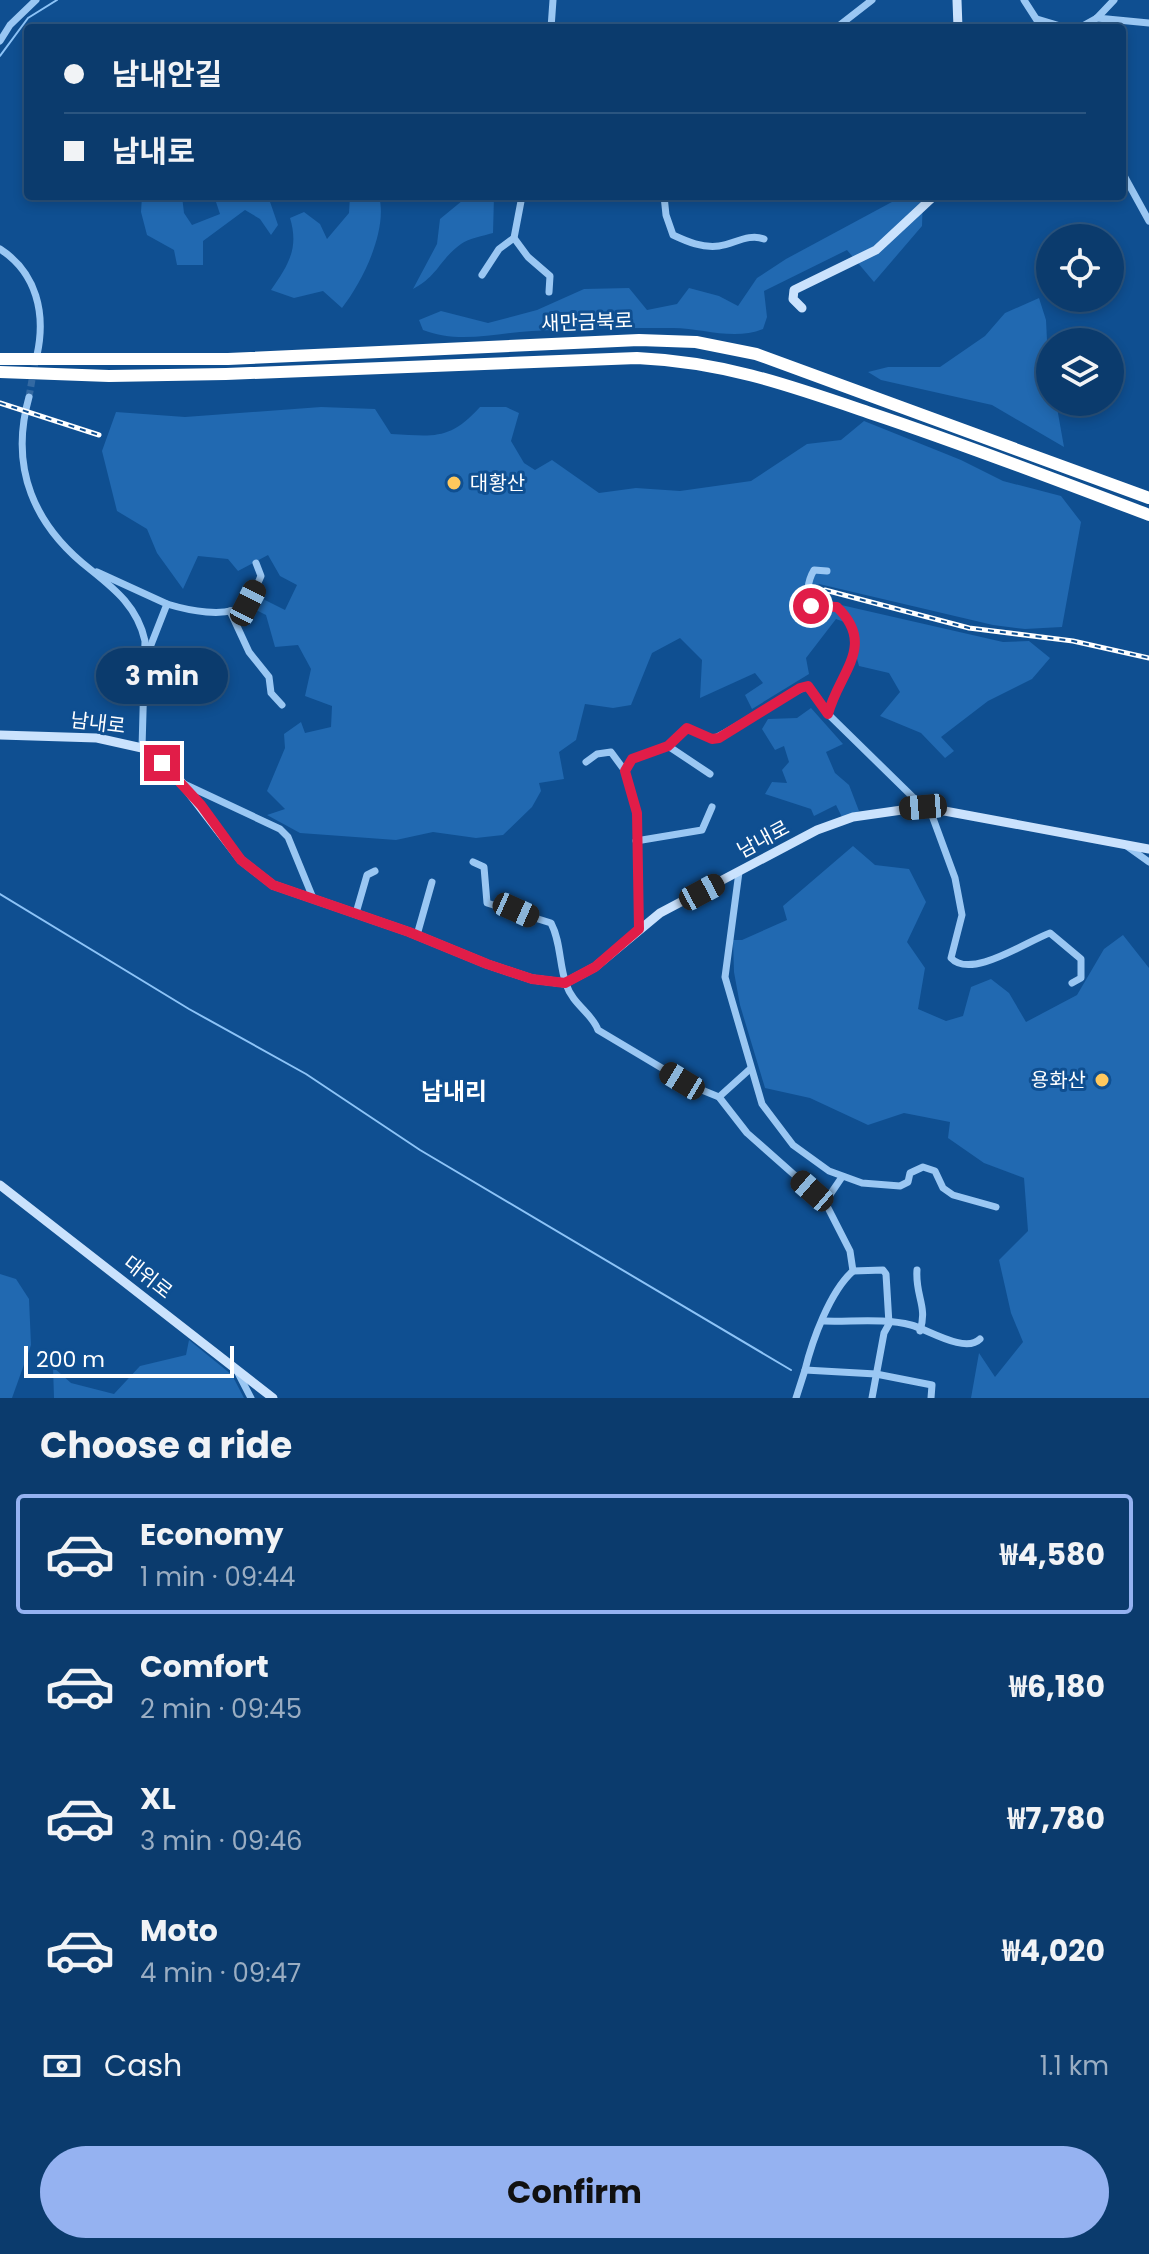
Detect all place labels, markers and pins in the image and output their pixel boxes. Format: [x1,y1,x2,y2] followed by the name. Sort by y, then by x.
[470,469,525,497] place label: 대황산
[445,474,463,492] marker: 대황산
[1031,1066,1086,1094] place label: 용화산
[1093,1071,1111,1089] marker: 용화산

